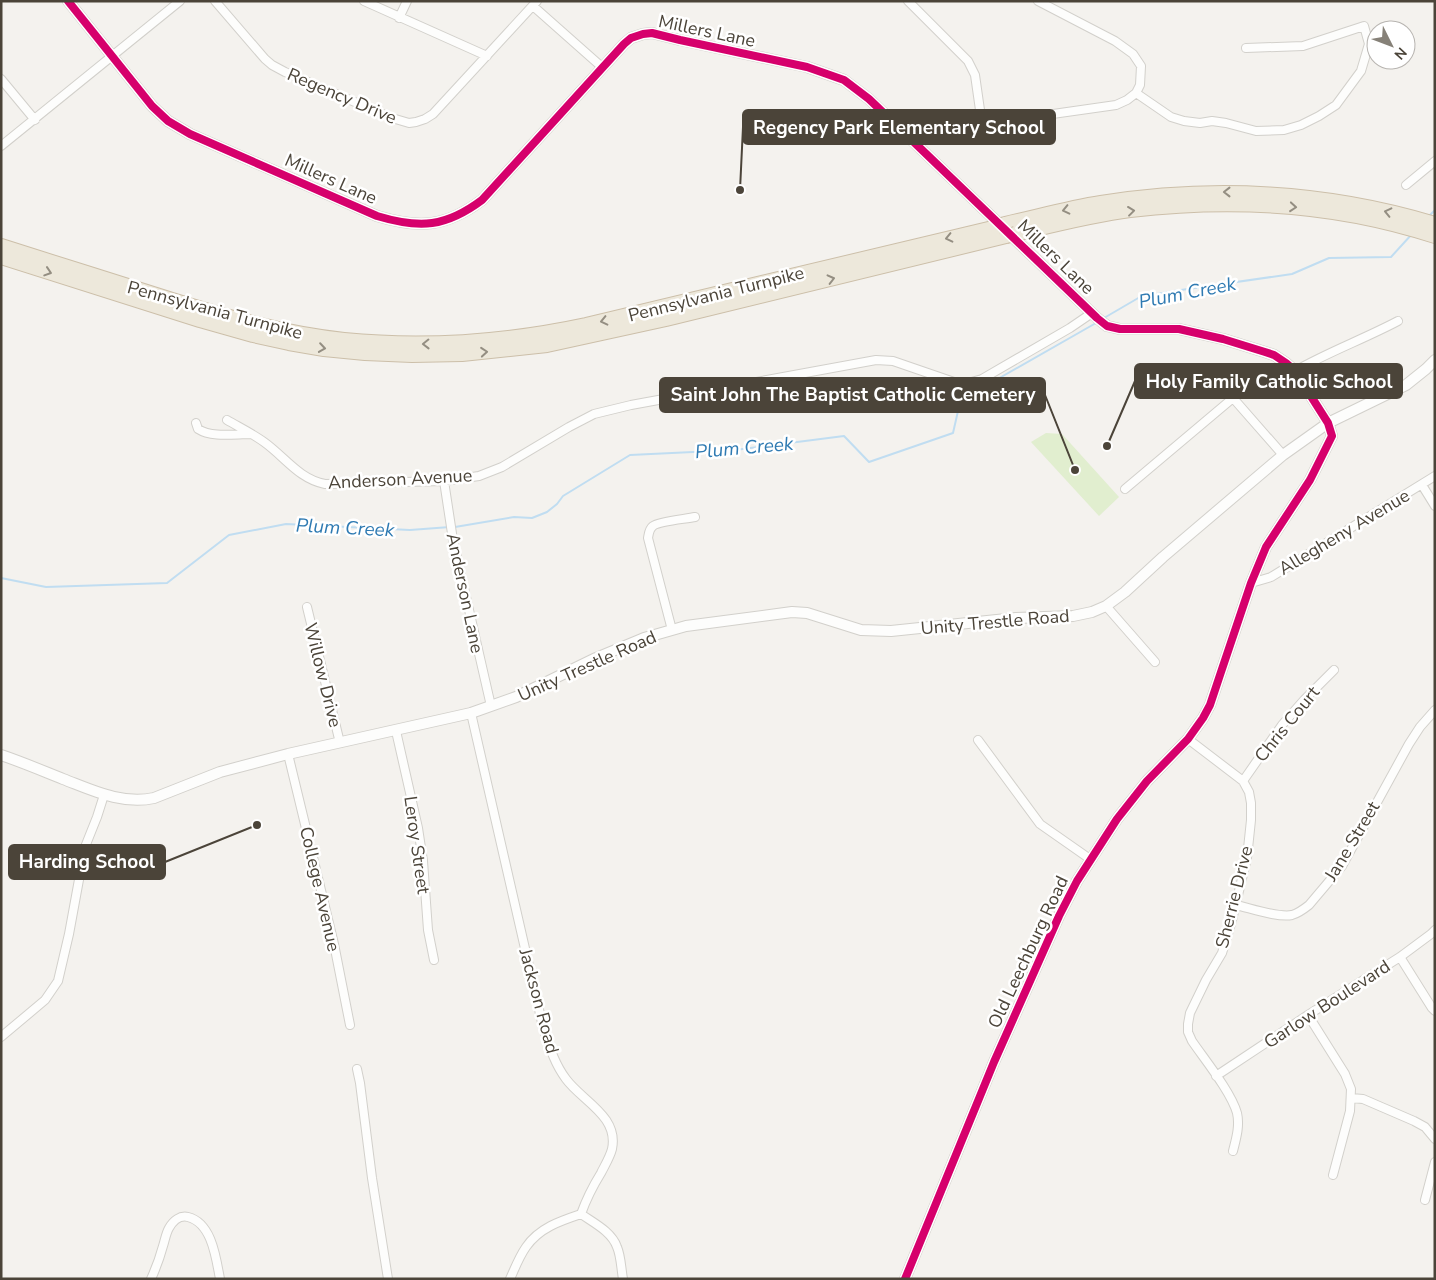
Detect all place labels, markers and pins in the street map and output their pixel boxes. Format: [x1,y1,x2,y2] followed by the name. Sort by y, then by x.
[743,110,1055,144] callout: Regency Park Elementary School
[1135,364,1402,398] callout: Holy Family Catholic School
[660,378,1045,412] callout: Saint John The Baptist Catholic Cemetery
[9,845,165,879] callout: Harding School

